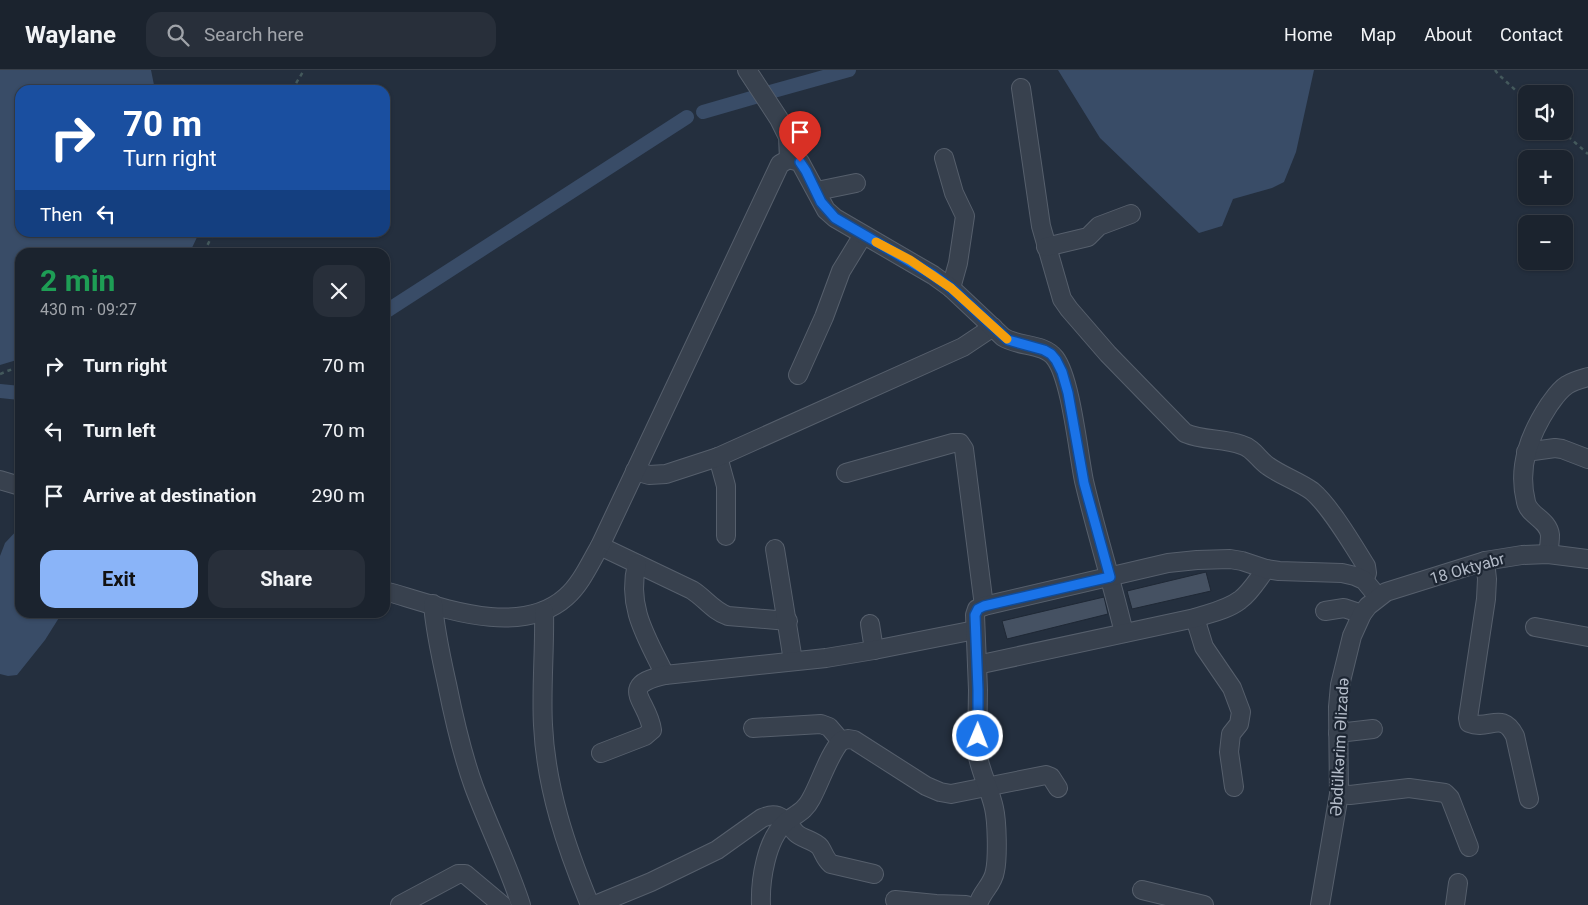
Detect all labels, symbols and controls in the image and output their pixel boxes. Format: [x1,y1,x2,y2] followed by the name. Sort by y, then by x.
[146,12,496,57] search box
[25,21,116,49] text: Waylane
[164,21,192,49] icon: search
[204,23,304,46] text: Search here
[1284,24,1333,45] text: Home
[1361,24,1396,45] text: Map
[1424,24,1472,45] text: About
[1500,24,1563,45] text: Contact
[1518,85,1573,270] map controls
[1518,85,1573,140] button: sound
[123,104,202,145] text: 70 m
[40,105,105,170] icon: right
[779,111,821,162] pin
[786,118,814,146] icon: arrive
[123,146,217,171] text: Turn right
[1518,150,1573,205] button: +
[92,200,120,228] icon: left
[40,203,82,226] text: Then
[1518,215,1573,270] button: −
[40,263,115,298] text: 2 min
[313,265,365,317] button: close
[40,300,137,319] text: 430 m · 09:27
[40,352,68,380] icon: right
[83,354,167,377] text: Turn right
[322,354,365,377] text: 70 m
[40,417,68,445] icon: left
[83,419,156,442] text: Turn left
[322,419,365,442] text: 70 m
[40,482,68,510] icon: arrive
[83,484,256,507] text: Arrive at destination
[312,484,365,507] text: 290 m
[1428,549,1507,588] street label: 18 Oktyabr
[40,550,198,608] button: Exit
[208,550,365,608] button: Share
[1326,677,1353,817] street label: Əbdülkərim Əlizadə
[951,709,1003,761] position arrow

